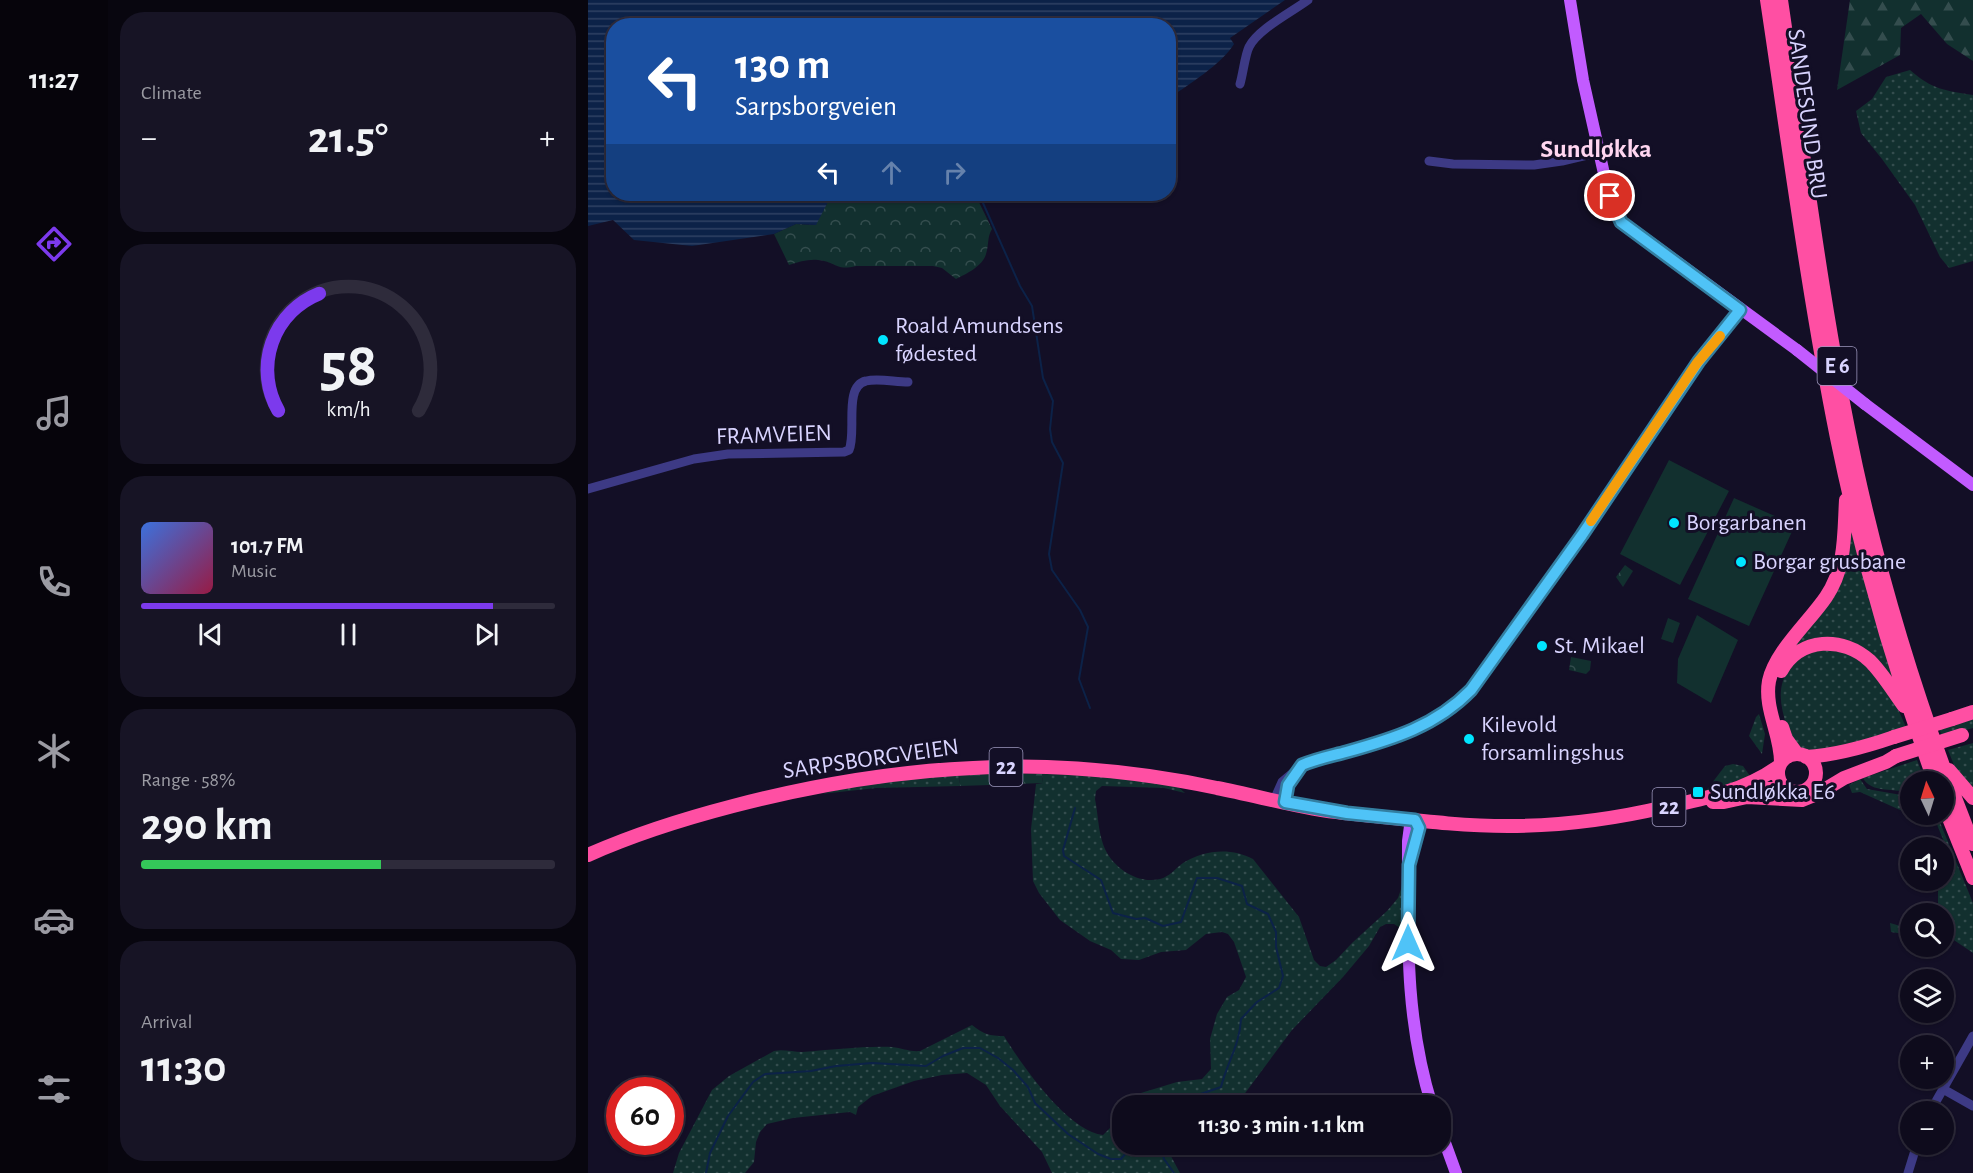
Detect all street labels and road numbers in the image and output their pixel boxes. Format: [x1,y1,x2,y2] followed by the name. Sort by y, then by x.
[1783,27,1831,201] street label: SANDESUND BRU
[1818,347,1856,385] road number: E 6
[716,421,832,449] street label: FRAMVEIEN
[781,735,961,783] street label: SARPSBORGVEIEN
[990,748,1022,786] road number: 22
[1652,788,1686,826] road number: 22

